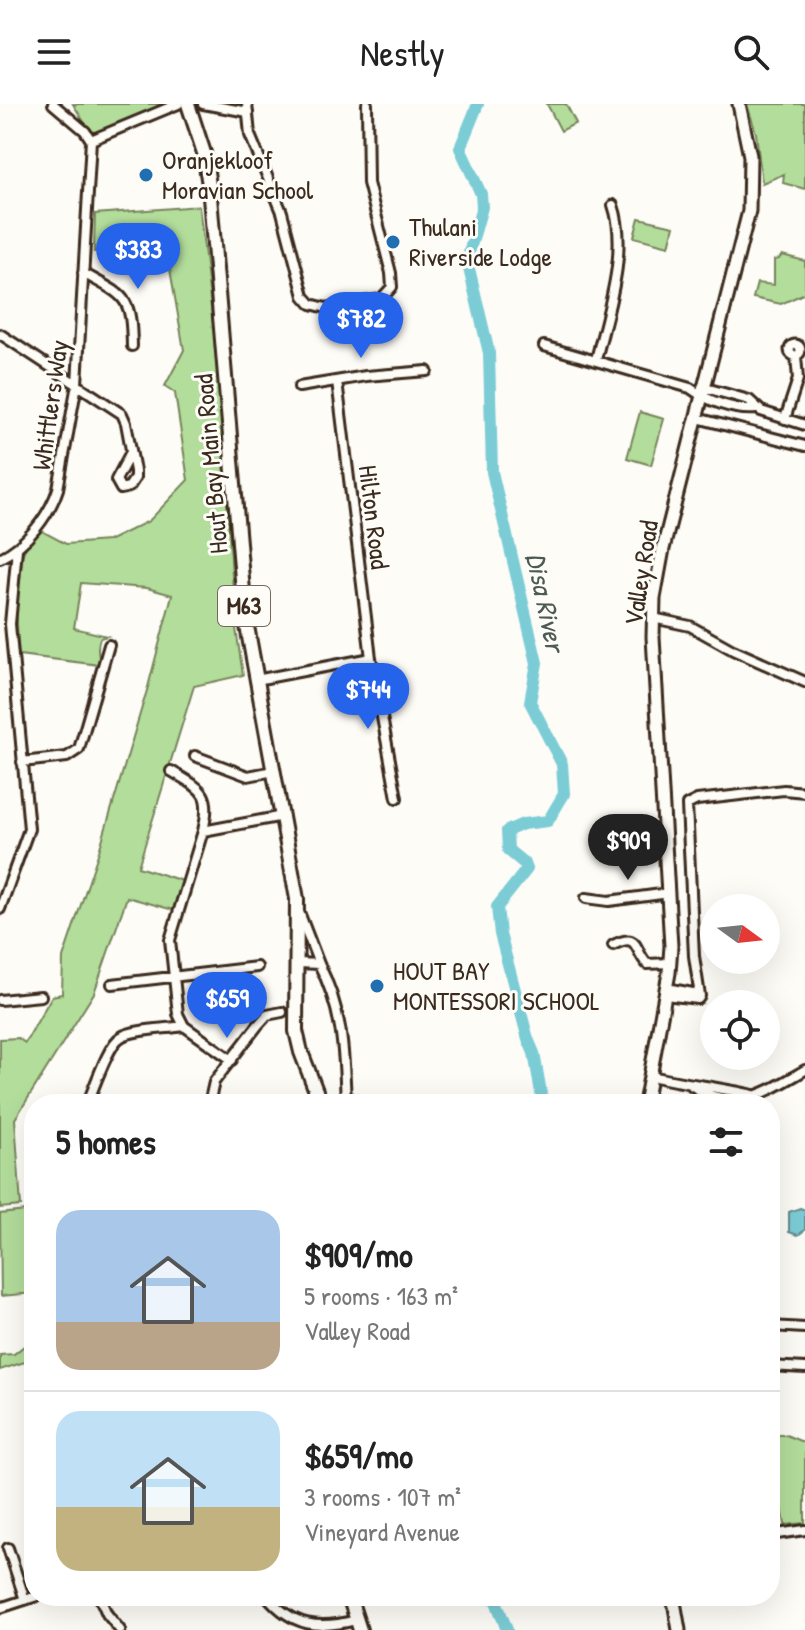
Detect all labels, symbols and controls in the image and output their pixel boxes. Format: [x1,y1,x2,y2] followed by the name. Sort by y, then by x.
[360,28,445,77] text: Nestly
[32,30,76,74] icon: menu
[729,30,773,74] icon: search
[162,142,313,207] place label: Oranjekloof Moravian School
[137,166,155,184] marker: Oranjekloof Moravian School
[409,209,552,274] place label: Thulani Riverside Lodge
[91,223,185,291] pin: $383
[114,231,162,266] text: $383
[384,233,402,251] marker: Thulani Riverside Lodge
[314,292,408,360] pin: $782
[336,300,386,335] text: $782
[23,338,76,472] street label: Whittlers Way
[185,373,236,555] street label: Hout Bay Main Road
[351,463,398,571] street label: Hilton Road
[615,518,666,628] street label: Valley Road
[517,549,576,658] water label: Disa River
[218,586,270,626] road number: M63
[321,663,415,731] pin: $744
[345,671,391,706] text: $744
[581,814,675,882] pin: $909
[606,822,650,857] text: $909
[700,894,780,974] north arrow
[700,894,780,1070] map controls
[393,953,600,1018] place label: HOUT BAY MONTESSORI SCHOOL
[180,972,274,1040] pin: $659
[368,977,386,995] marker: HOUT BAY MONTESSORI SCHOOL
[205,980,249,1015] text: $659
[700,990,780,1070] button: locate
[56,1119,156,1165] text: 5 homes
[704,1120,748,1164] icon: filters
[304,1232,413,1278] text: $909/mo
[120,1242,216,1338] icon: home
[304,1278,458,1313] text: 5 rooms · 163 m²
[304,1313,410,1348] text: Valley Road
[304,1433,413,1479] text: $659/mo
[120,1443,216,1539] icon: home
[304,1479,461,1514] text: 3 rooms · 107 m²
[304,1514,460,1549] text: Vineyard Avenue

